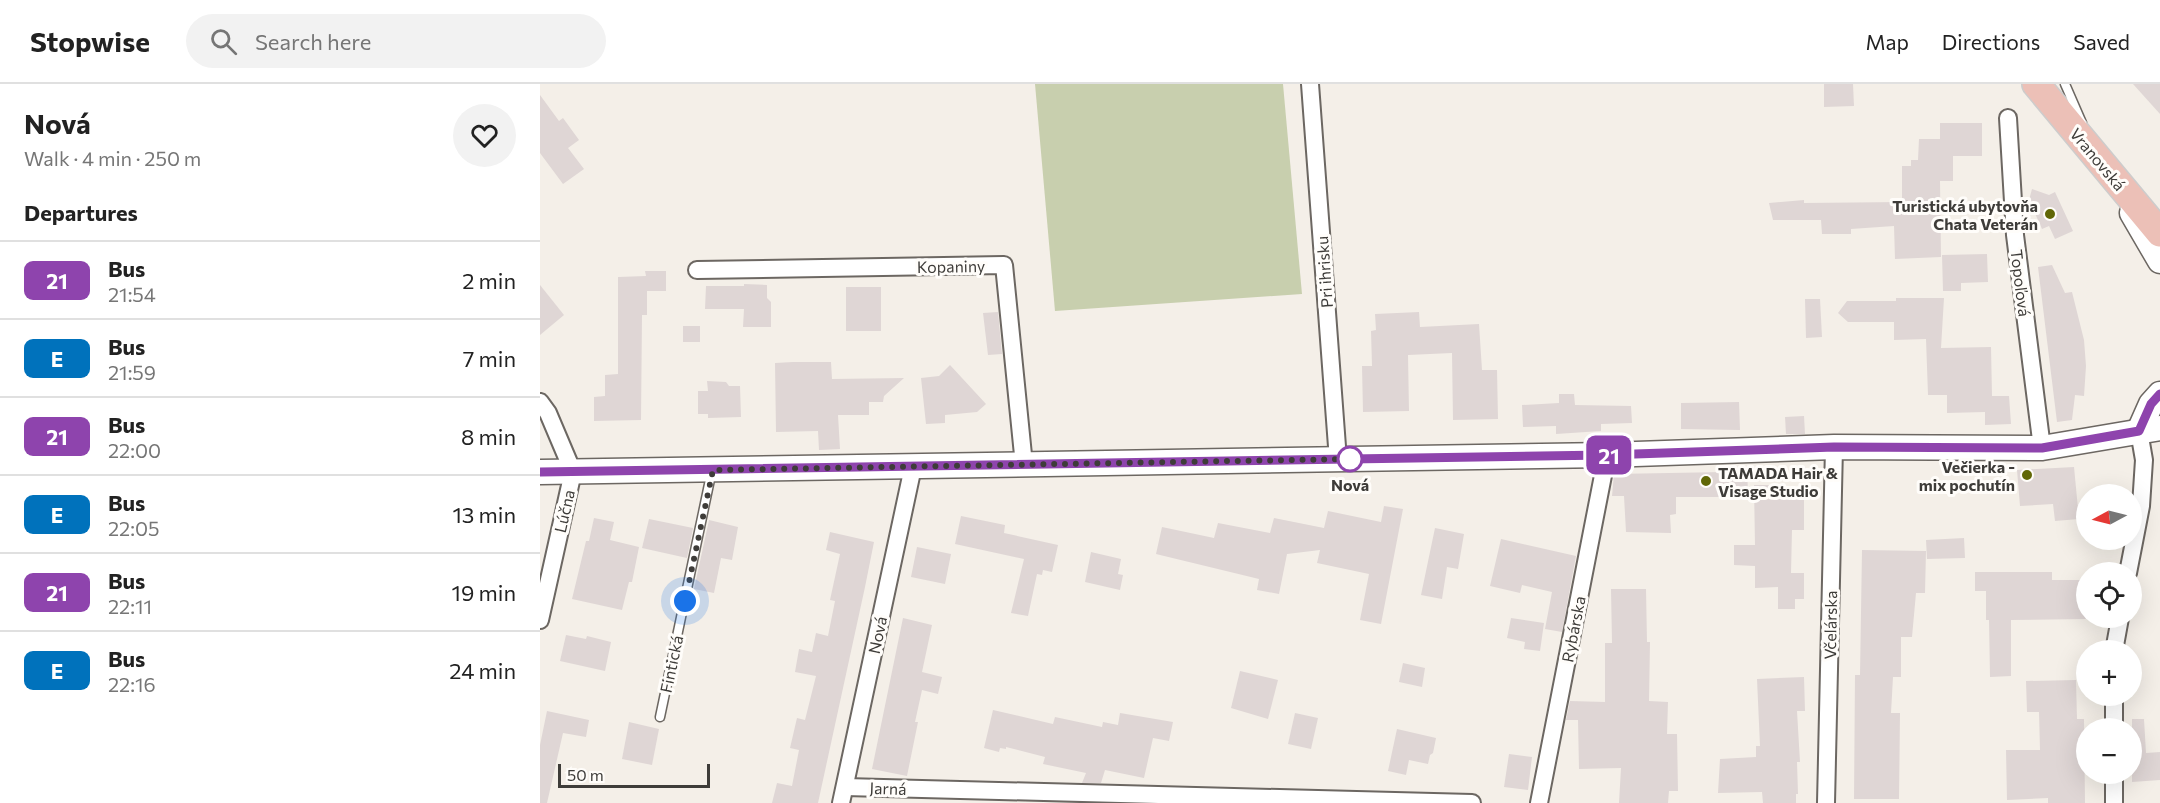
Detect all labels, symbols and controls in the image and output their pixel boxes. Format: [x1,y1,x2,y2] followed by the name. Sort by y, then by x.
[186,14,606,68] search box
[30,24,150,58] text: Stopwise
[207,25,240,58] icon: search
[255,28,371,55] text: Search here
[1866,29,1909,54] text: Map
[1942,29,2040,54] text: Directions
[2073,29,2130,54] text: Saved
[453,104,516,167] button: heart
[24,106,91,140] text: Nová
[2066,124,2130,194] street label: Vranovská
[24,146,201,170] text: Walk · 4 min · 250 m
[1892,196,2038,233] place label: Turistická ubytovňa Chata Veterán
[24,199,138,226] text: Departures
[2043,207,2057,221] marker: Turistická ubytovňa Chata Veterán
[1312,235,1336,309] street label: Pri ihrisku
[2007,248,2035,318] street label: Topoľová
[108,255,145,282] text: Bus
[917,256,985,276] street label: Kopaniny
[462,267,516,294] text: 2 min
[46,268,68,293] text: 21
[108,282,156,306] text: 21:54
[108,333,145,360] text: Bus
[463,345,516,372] text: 7 min
[51,346,63,371] text: E
[108,360,156,384] text: 21:59
[108,411,145,438] text: Bus
[461,423,516,450] text: 8 min
[46,424,68,449] text: 21
[1582,436,1636,475] line badge: 21
[108,438,161,462] text: 22:00
[1598,443,1620,468] text: 21
[1337,446,1363,472] marker: Nová
[1919,457,2015,494] place label: Večierka - mix pochutín
[1718,463,1839,500] place label: TAMADA Hair & Visage Studio
[2020,468,2034,482] marker: Večierka - mix pochutín
[1699,474,1713,488] marker: TAMADA Hair & Visage Studio
[1331,475,1369,494] place label: Nová
[2076,484,2142,550] north arrow
[2076,484,2142,784] map controls
[550,488,578,534] street label: Lúčna
[108,489,145,516] text: Bus
[452,501,516,528] text: 13 min
[51,502,63,527] text: E
[108,516,159,540] text: 22:05
[2076,562,2142,628] button: locate
[108,567,145,594] text: Bus
[452,579,516,606] text: 19 min
[46,580,68,605] text: 21
[670,586,700,616] your location
[1820,590,1840,660] street label: Včelárska
[108,594,152,618] text: 22:11
[1557,594,1589,664] street label: Rybárska
[864,615,890,655] street label: Nová
[656,634,686,694] street label: Fintická
[2076,640,2142,706] button: +
[108,645,145,672] text: Bus
[449,657,516,684] text: 24 min
[51,658,63,683] text: E
[108,672,156,696] text: 22:16
[2076,718,2142,784] button: −
[558,761,710,788] scale bar
[567,765,604,784] text: 50 m
[869,778,907,798] street label: Jarná

